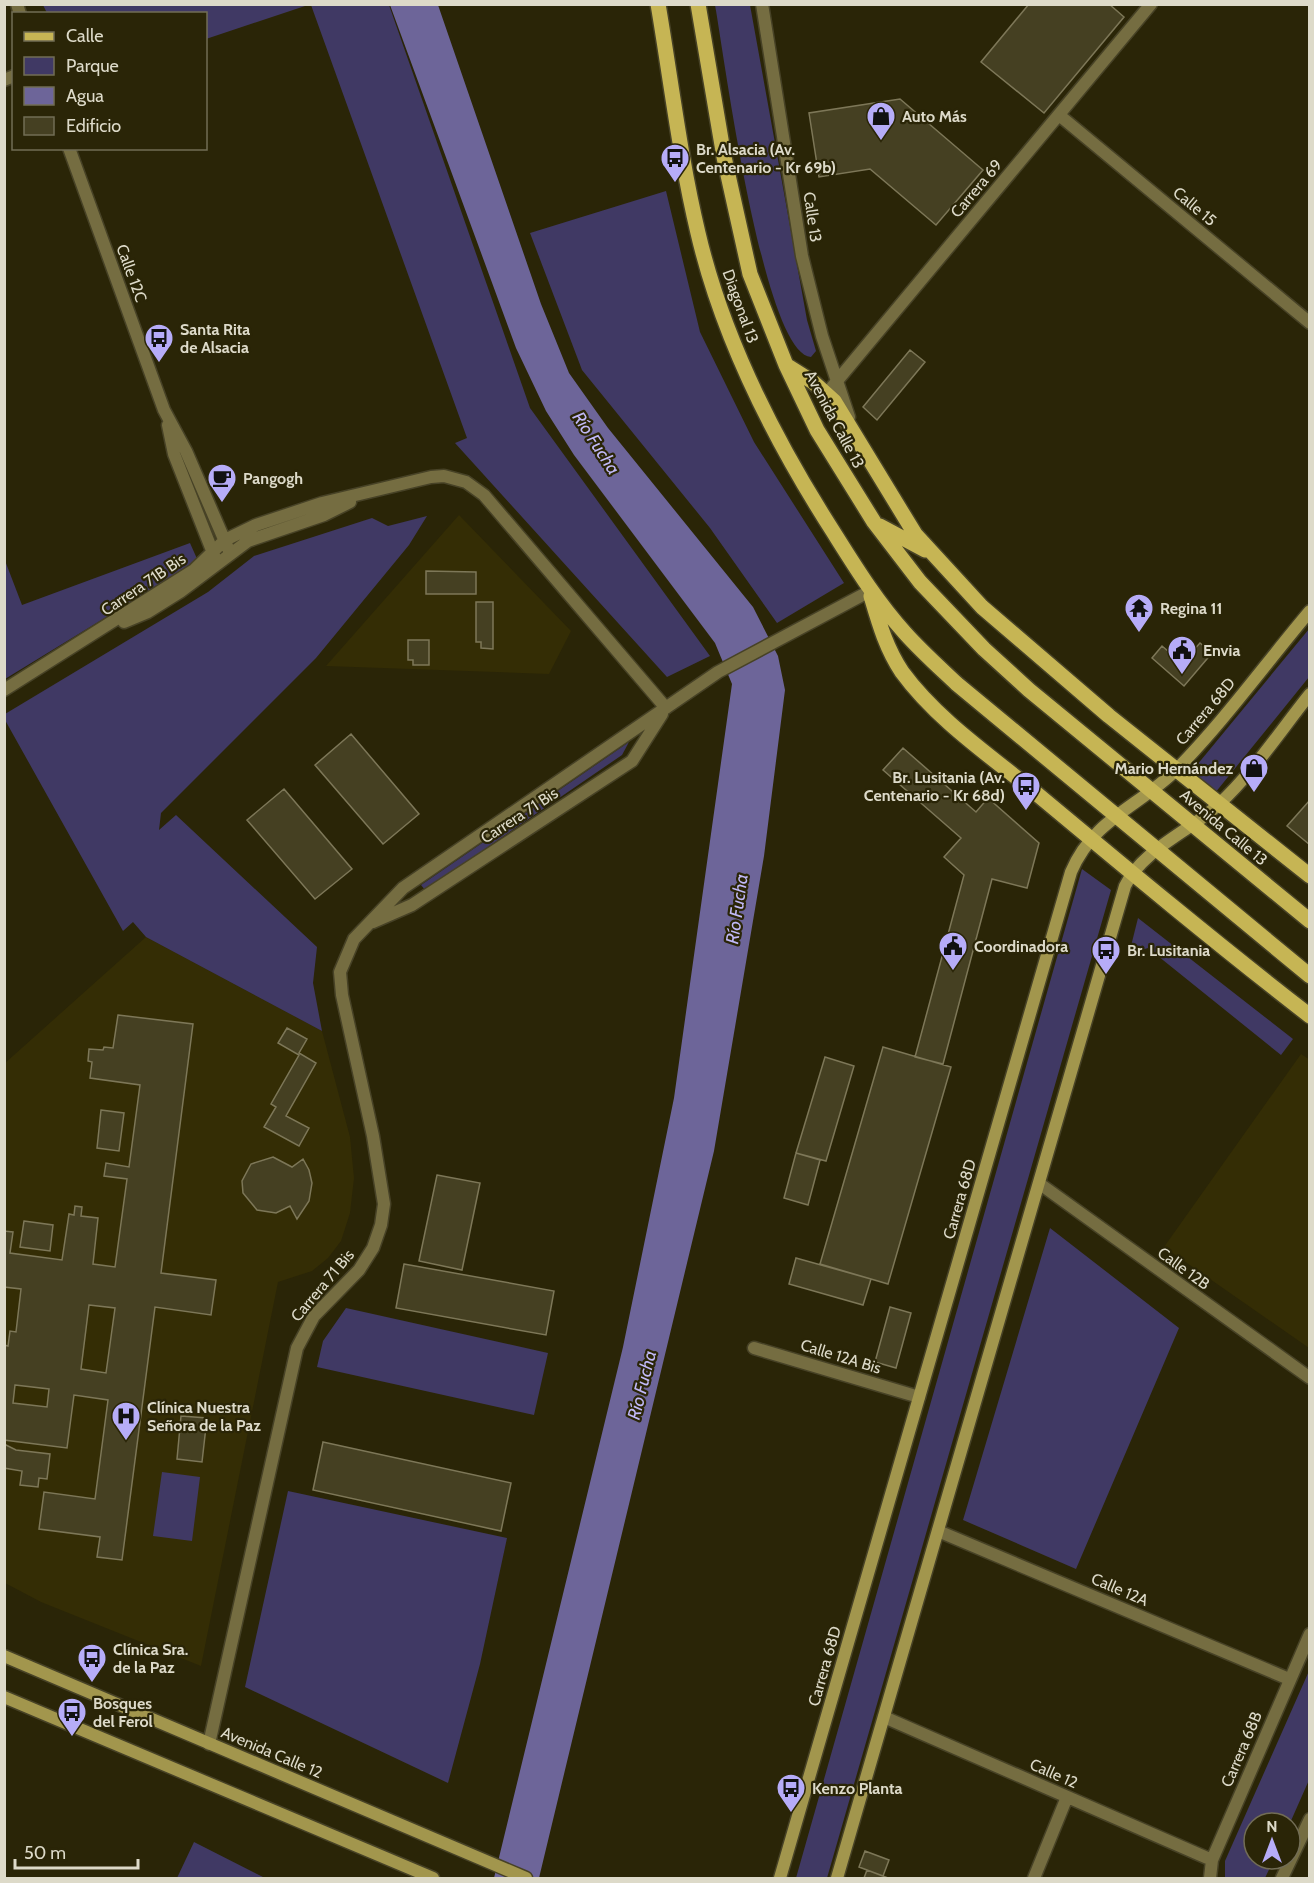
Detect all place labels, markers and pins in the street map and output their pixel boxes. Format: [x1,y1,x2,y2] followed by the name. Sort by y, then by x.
[865,100,897,142] shop icon: Auto Más
[902,107,967,126] place label: Auto Más
[696,140,836,177] place label: Br. Alsacia (Av. Centenario - Kr 69b)
[659,142,691,184] bus stop icon: Br. Alsacia (Av. Centenario - Kr 69b)
[180,320,250,357] place label: Santa Rita de Alsacia
[143,322,175,364] bus stop icon: Santa Rita de Alsacia
[206,462,238,504] cafe icon: Pangogh
[243,469,303,488] place label: Pangogh
[1123,592,1155,634] temple icon: Regina 11
[1160,599,1222,618] place label: Regina 11
[1166,634,1198,676] public building icon: Envia
[1203,641,1240,660] place label: Envia
[1238,752,1270,794] shop icon: Mario Hernández
[1114,759,1233,778] place label: Mario Hernández
[864,768,1005,805] place label: Br. Lusitania (Av. Centenario - Kr 68d)
[1010,770,1042,812] bus stop icon: Br. Lusitania (Av. Centenario - Kr 68d)
[937,930,969,972] public building icon: Coordinadora
[1090,934,1122,976] bus stop icon: Br. Lusitania
[974,937,1068,956] place label: Coordinadora
[1127,941,1210,960] place label: Br. Lusitania
[147,1398,261,1435] place label: Clínica Nuestra Señora de la Paz
[110,1400,142,1442] hospital icon: Clínica Nuestra Señora de la Paz
[113,1640,188,1677] place label: Clínica Sra. de la Paz
[76,1642,108,1684] bus stop icon: Clínica Sra. de la Paz
[93,1694,153,1731] place label: Bosques del Ferol
[56,1696,88,1738] bus stop icon: Bosques del Ferol
[775,1772,807,1814] bus stop icon: Kenzo Planta
[812,1779,903,1798] place label: Kenzo Planta

